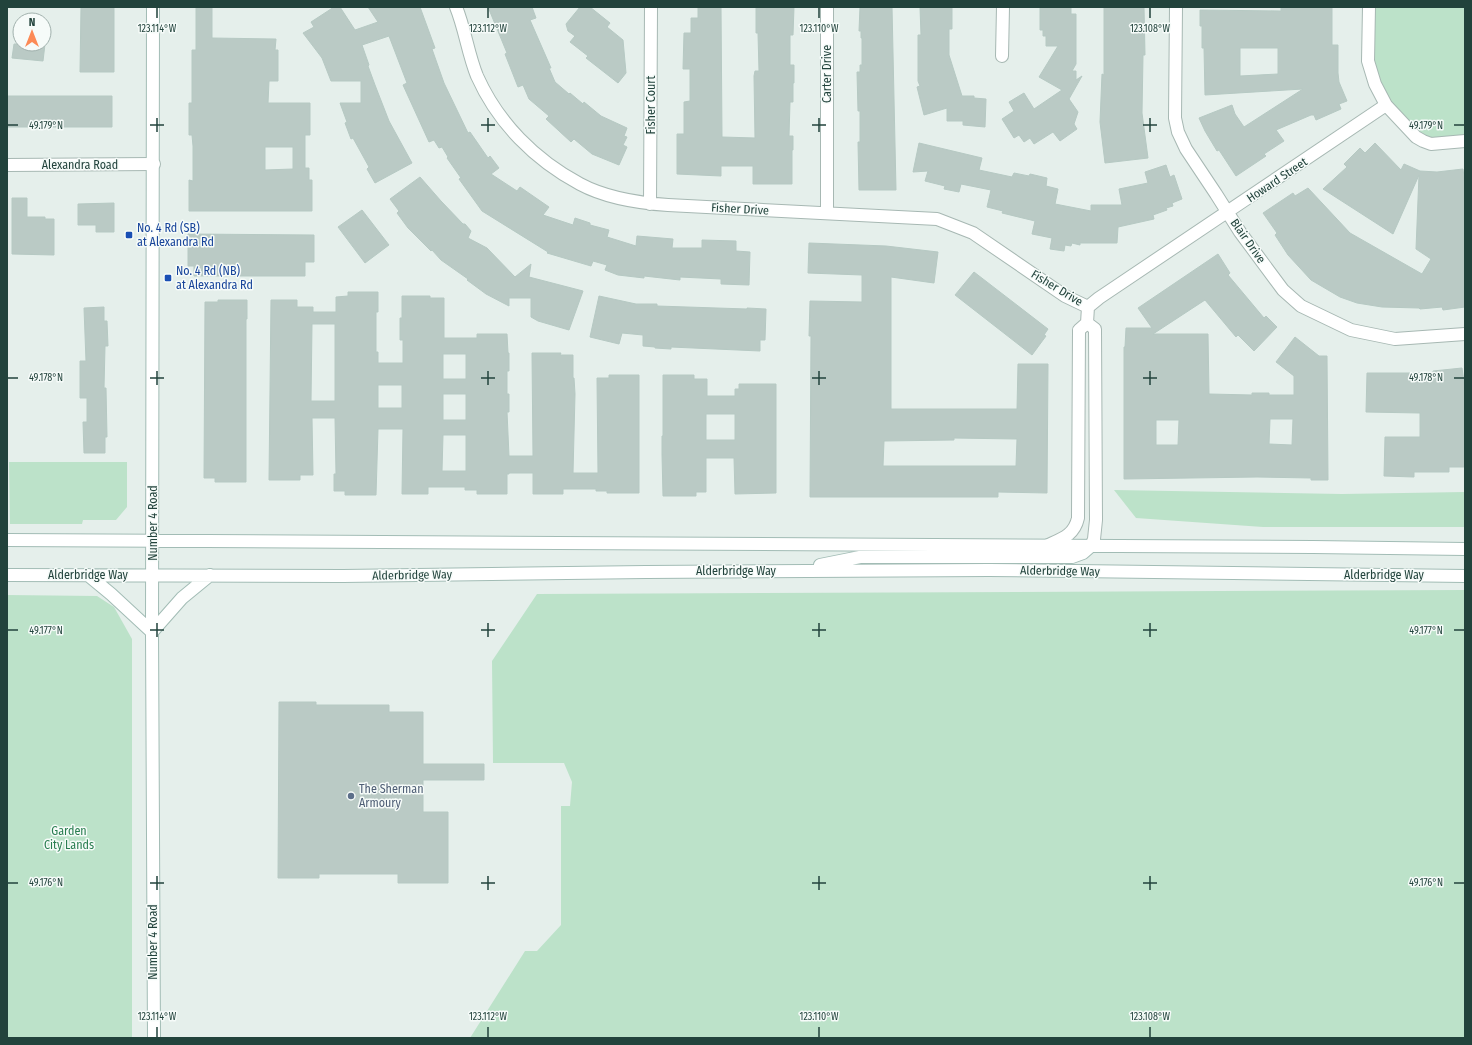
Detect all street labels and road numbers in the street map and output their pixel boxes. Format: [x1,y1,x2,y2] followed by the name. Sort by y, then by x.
[820,45,834,103] street label: Carter Drive
[644,76,658,134] street label: Fisher Court
[1244,155,1310,205] street label: Howard Street
[42,158,118,172] street label: Alexandra Road
[711,201,769,218] street label: Fisher Drive
[1228,216,1268,266] street label: Blair Drive
[1029,267,1085,309] street label: Fisher Drive
[146,485,160,561] street label: Number 4 Road
[1020,563,1101,579] street label: Alderbridge Way
[696,564,777,578] street label: Alderbridge Way
[372,567,453,583] street label: Alderbridge Way
[48,568,129,582] street label: Alderbridge Way
[1344,568,1425,582] street label: Alderbridge Way
[146,904,160,980] street label: Number 4 Road

